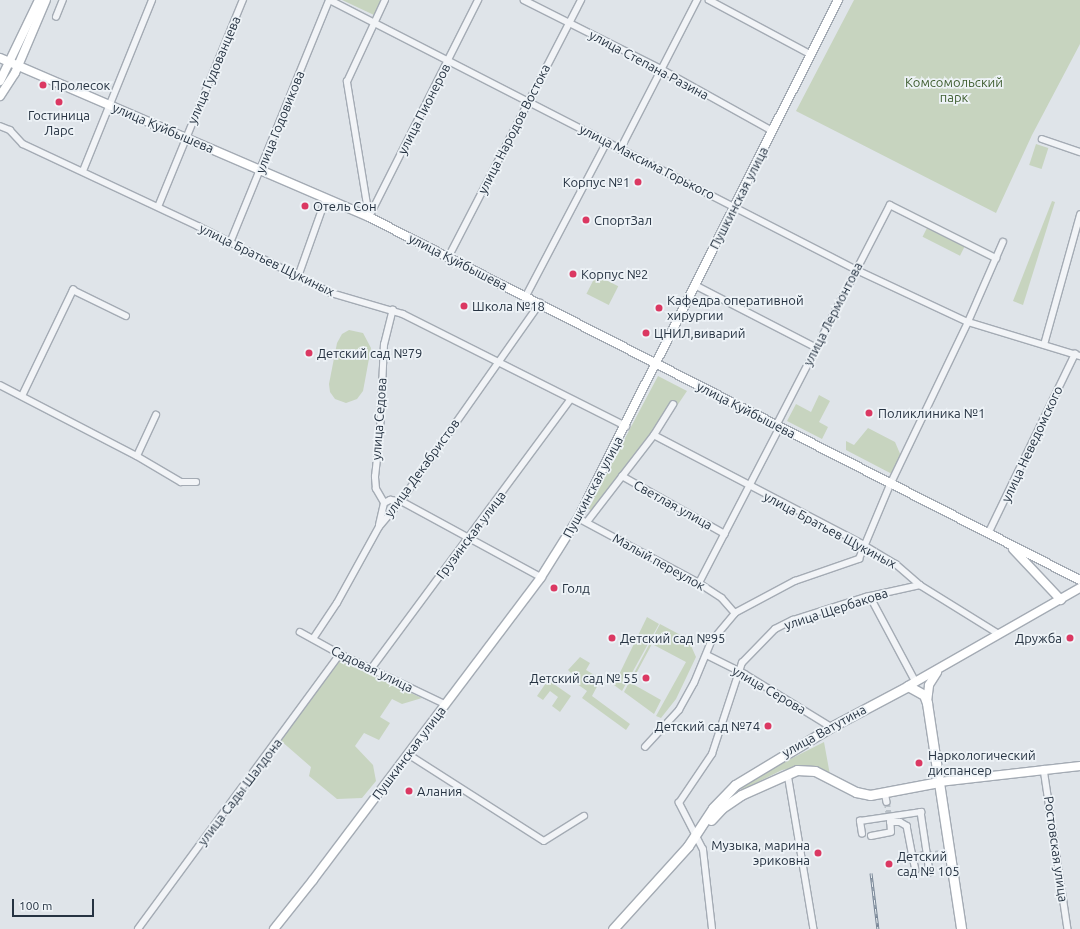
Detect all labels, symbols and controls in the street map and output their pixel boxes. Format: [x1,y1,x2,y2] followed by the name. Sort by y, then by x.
[184,14,244,126] street label: улица Гудованцева
[587,27,711,103] street label: улица Степана Разина
[394,61,454,157] street label: улица Пионеров
[474,61,554,197] street label: улица Народов Востока
[252,68,308,176] street label: улица Годовикова
[905,75,1003,106] park label: Комсомольский парк
[51,77,110,93] place label: Пролесок
[38,80,48,90] marker: Пролесок
[54,97,64,107] marker: Гостиница Ларс
[110,100,216,156] street label: улица Куйбышева
[28,108,90,139] place label: Гостиница Ларс
[577,121,717,203] street label: улица Максима Горького
[706,144,772,252] street label: Пушкинская улица
[563,174,630,190] place label: Корпус №1
[633,177,643,187] marker: Корпус №1
[313,198,377,214] place label: Отель Сон
[300,201,310,211] marker: Отель Сон
[594,212,652,228] place label: СпортЗал
[581,215,591,225] marker: СпортЗал
[197,220,337,300] street label: улица Братьев Щукиных
[406,230,510,294] street label: улица Куйбышева
[800,260,866,368] street label: улица Лермонтова
[581,266,648,282] place label: Корпус №2
[568,269,578,279] marker: Корпус №2
[667,293,804,324] place label: Кафедра оперативной хирургии
[472,298,545,314] place label: Школа №18
[459,301,469,311] marker: Школа №18
[654,303,664,313] marker: Кафедра оперативной хирургии
[654,325,745,341] place label: ЦНИЛ,виварий
[641,328,651,338] marker: ЦНИЛ,виварий
[317,345,422,361] place label: Детский сад №79
[304,348,314,358] marker: Детский сад №79
[368,377,390,461] street label: улица Седова
[694,378,798,442] street label: улица Куйбышева
[998,383,1066,505] street label: улица Неведомского
[878,405,985,421] place label: Поликлиника №1
[863,407,875,419] marker: Поликлиника №1
[381,416,463,520] street label: улица Декабристов
[560,434,626,540] street label: Пушкинская улица
[631,477,715,533] street label: Светлая улица
[433,488,509,582] street label: Грузинская улица
[761,488,899,572] street label: улица Братьев Щукиных
[610,530,708,594] street label: Малый переулок
[562,580,590,596] place label: Голд
[549,583,559,593] marker: Голд
[782,585,890,633] street label: улица Щербакова
[620,630,725,646] place label: Детский сад №95
[1015,630,1062,646] place label: Дружба
[607,633,617,643] marker: Детский сад №95
[1065,633,1075,643] marker: Дружба
[328,642,416,696] street label: Садовая улица
[729,663,809,717] street label: улица Серова
[530,670,638,686] place label: Детский сад № 55
[641,673,651,683] marker: Детский сад № 55
[779,701,869,761] street label: улица Ватутина
[369,703,449,803] street label: Пушкинская улица
[655,718,760,734] place label: Детский сад №74
[763,721,773,731] marker: Детский сад №74
[195,735,285,849] street label: улица Сады Шалдона
[928,748,1036,779] place label: Наркологический диспансер
[913,757,925,769] marker: Наркологический диспансер
[417,783,462,799] place label: Алания
[404,786,414,796] marker: Алания
[1041,795,1071,903] street label: Ростовская улица
[711,838,810,869] place label: Музыка, марина эриковна
[813,848,823,858] marker: Музыка, марина эриковна
[897,849,960,880] place label: Детский сад № 105
[884,859,894,869] marker: Детский сад № 105
[14,891,96,917] scale bar
[19,899,52,912] text: 100 m

